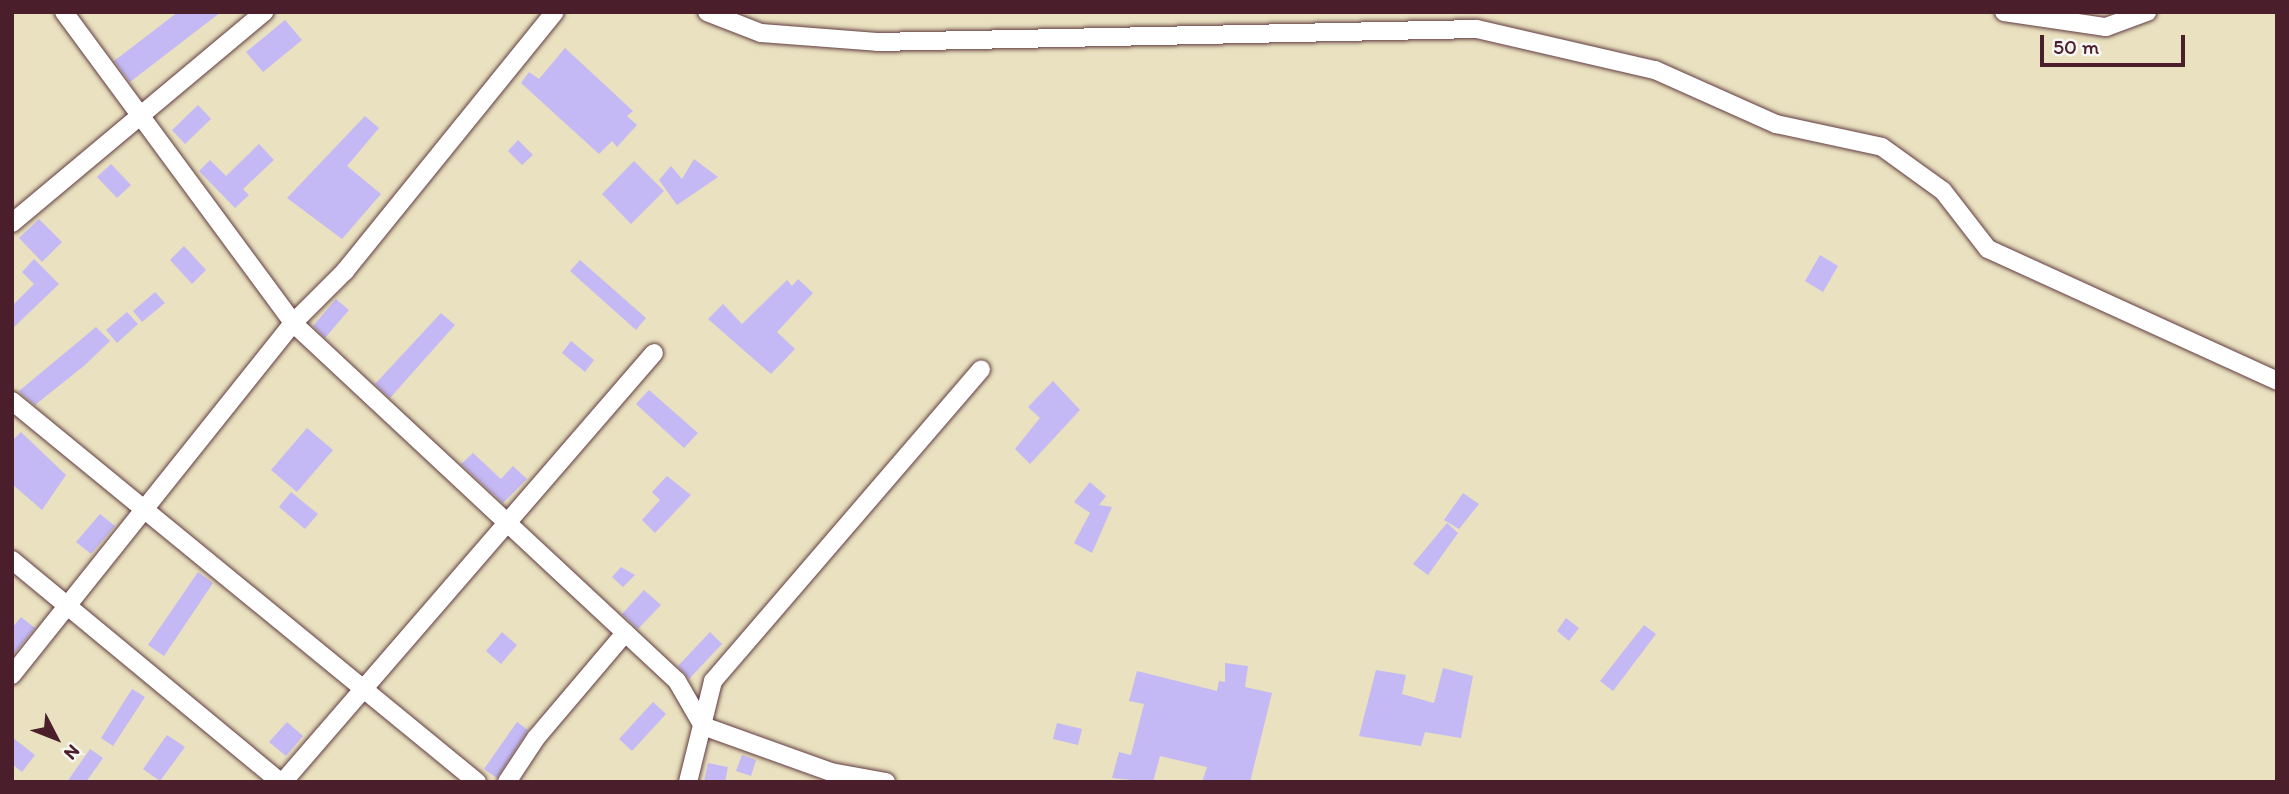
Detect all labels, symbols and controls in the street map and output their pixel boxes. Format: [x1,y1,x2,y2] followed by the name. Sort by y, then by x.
[2044,21,2189,65] scale bar
[2053,34,2099,59] text: 50 m
[21,703,91,773] north arrow
[59,740,85,765] text: N

